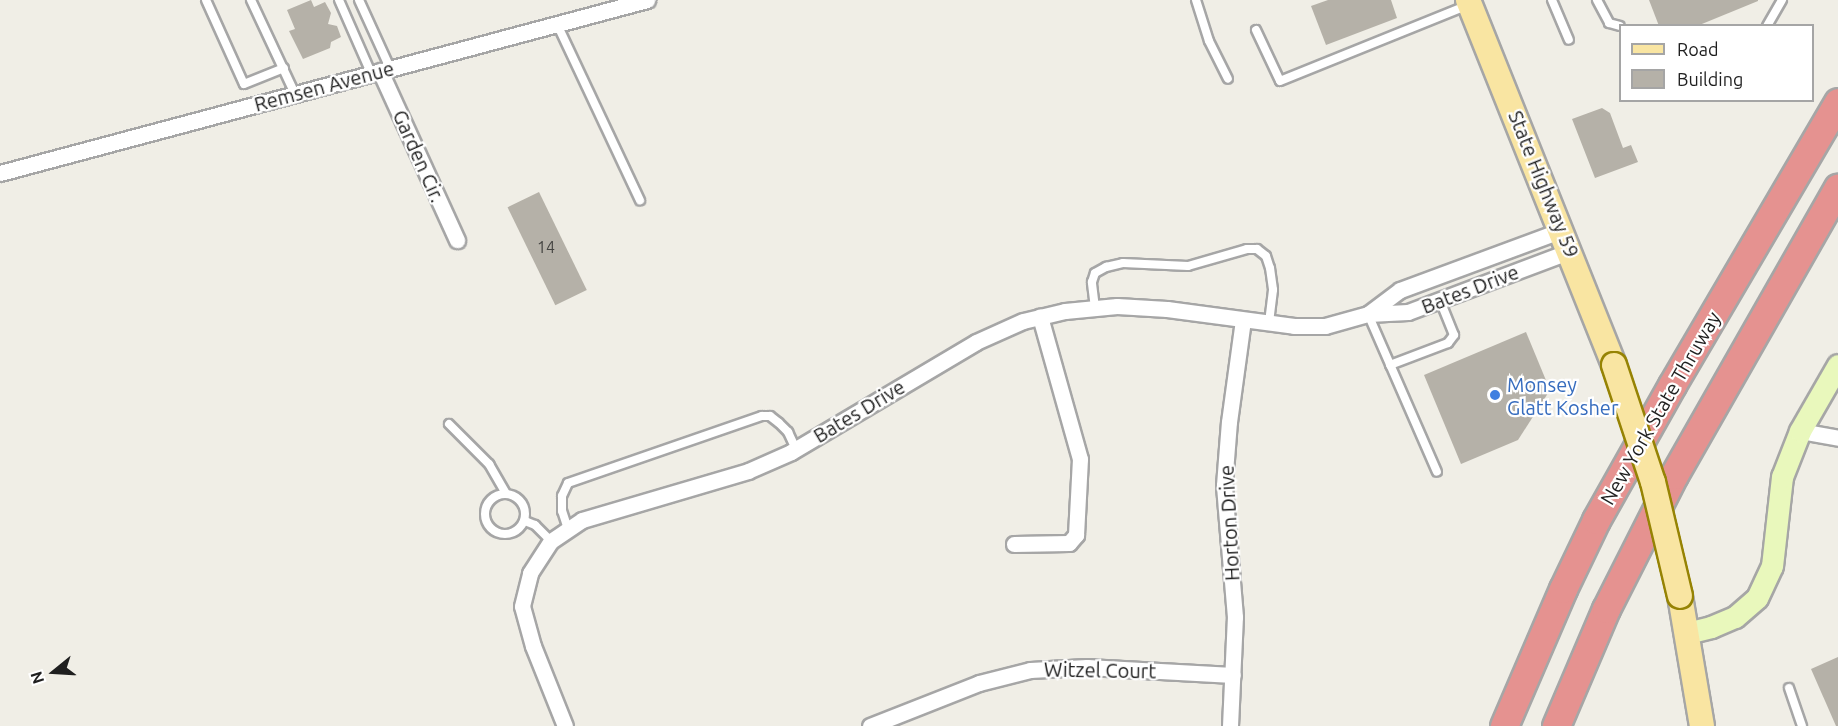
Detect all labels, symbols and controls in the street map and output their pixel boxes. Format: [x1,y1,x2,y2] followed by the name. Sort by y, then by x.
[1619,24,1814,102] legend
[1677,39,1719,59] text: Road
[251,56,397,116] street label: Remsen Avenue
[1677,69,1743,89] text: Building
[388,106,450,206] street label: Garden Cir.
[1504,107,1584,261] street label: State Highway 59
[537,237,555,257] house number: 14
[1418,259,1522,319] street label: Bates Drive
[1595,307,1725,509] street label: New York State Thruway
[1507,372,1618,419] place label: Monsey Glatt Kosher
[809,374,909,448] street label: Bates Drive
[1488,388,1502,402] marker: Monsey Glatt Kosher
[1214,464,1244,582] street label: Horton Drive
[24,642,84,702] north arrow
[1044,657,1156,683] street label: Witzel Court
[26,669,47,686] text: N

